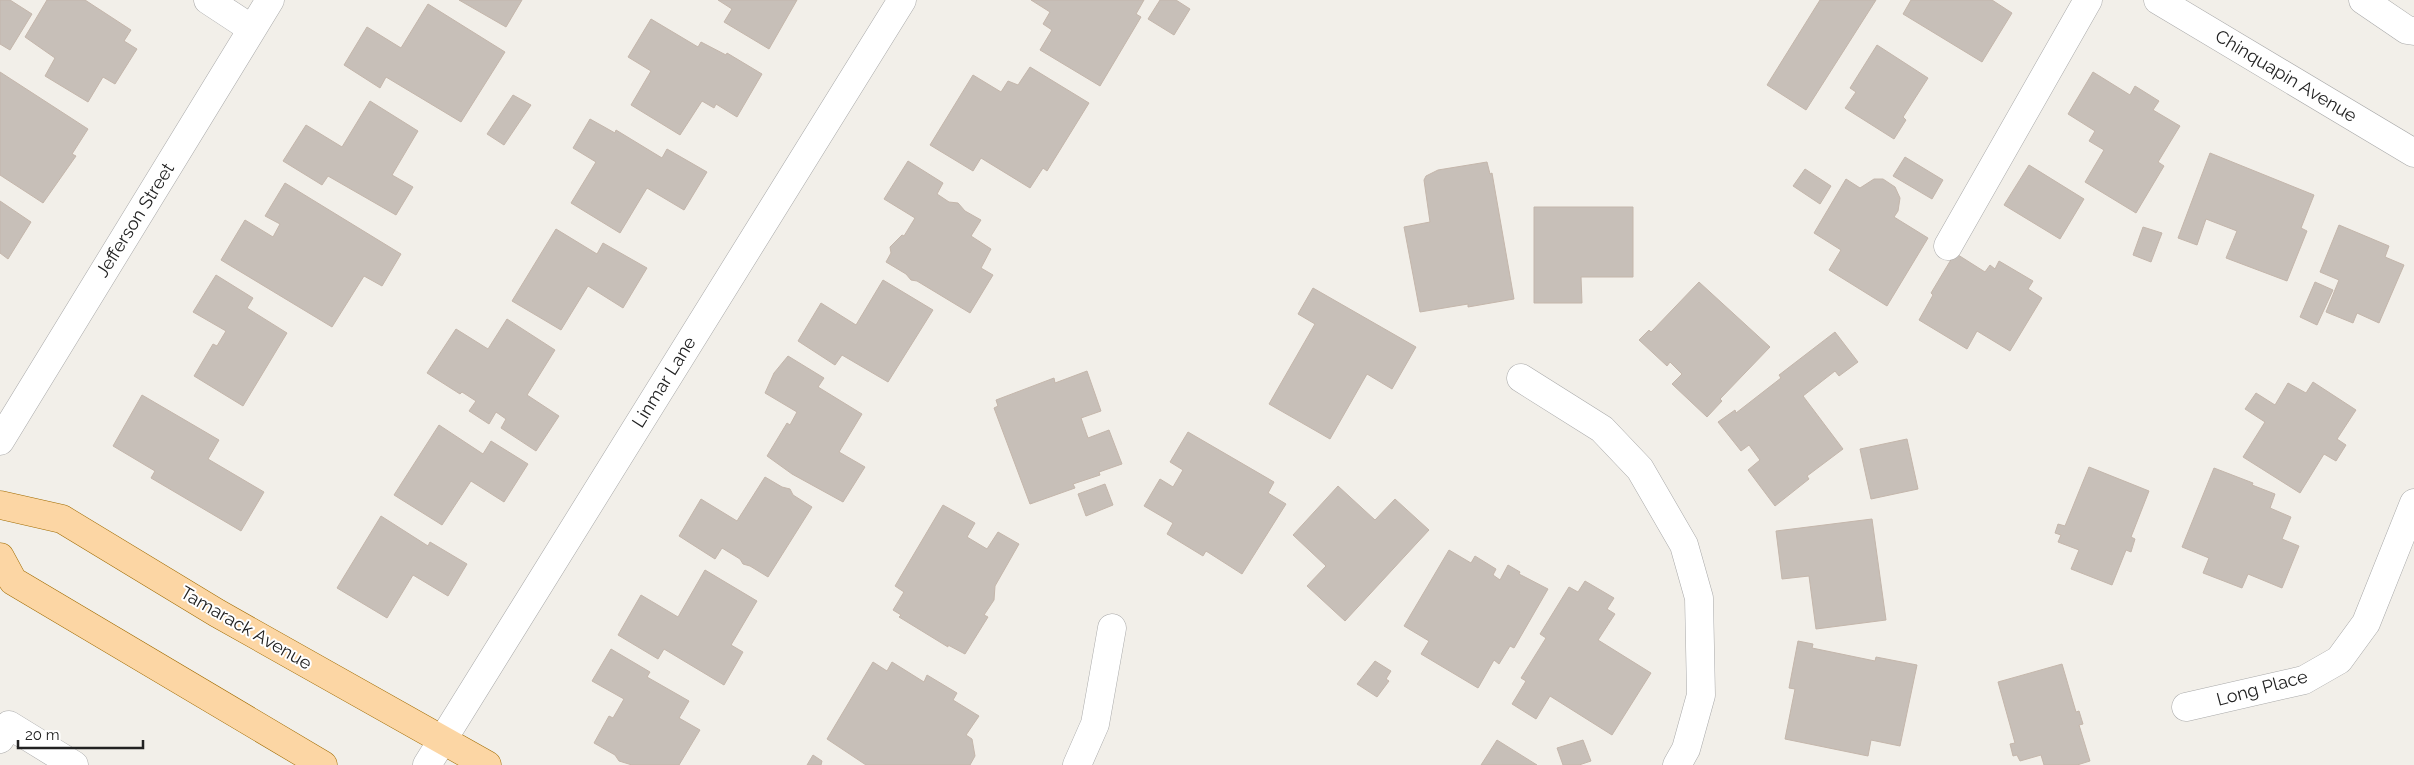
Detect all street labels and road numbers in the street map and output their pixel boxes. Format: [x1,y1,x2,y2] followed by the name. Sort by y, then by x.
[2212,25,2361,126] street label: Chinquapin Avenue
[91,159,178,281] street label: Jefferson Street
[627,332,700,431] street label: Linmar Lane
[177,581,316,674] street label: Tamarack Avenue
[2214,665,2310,710] street label: Long Place

